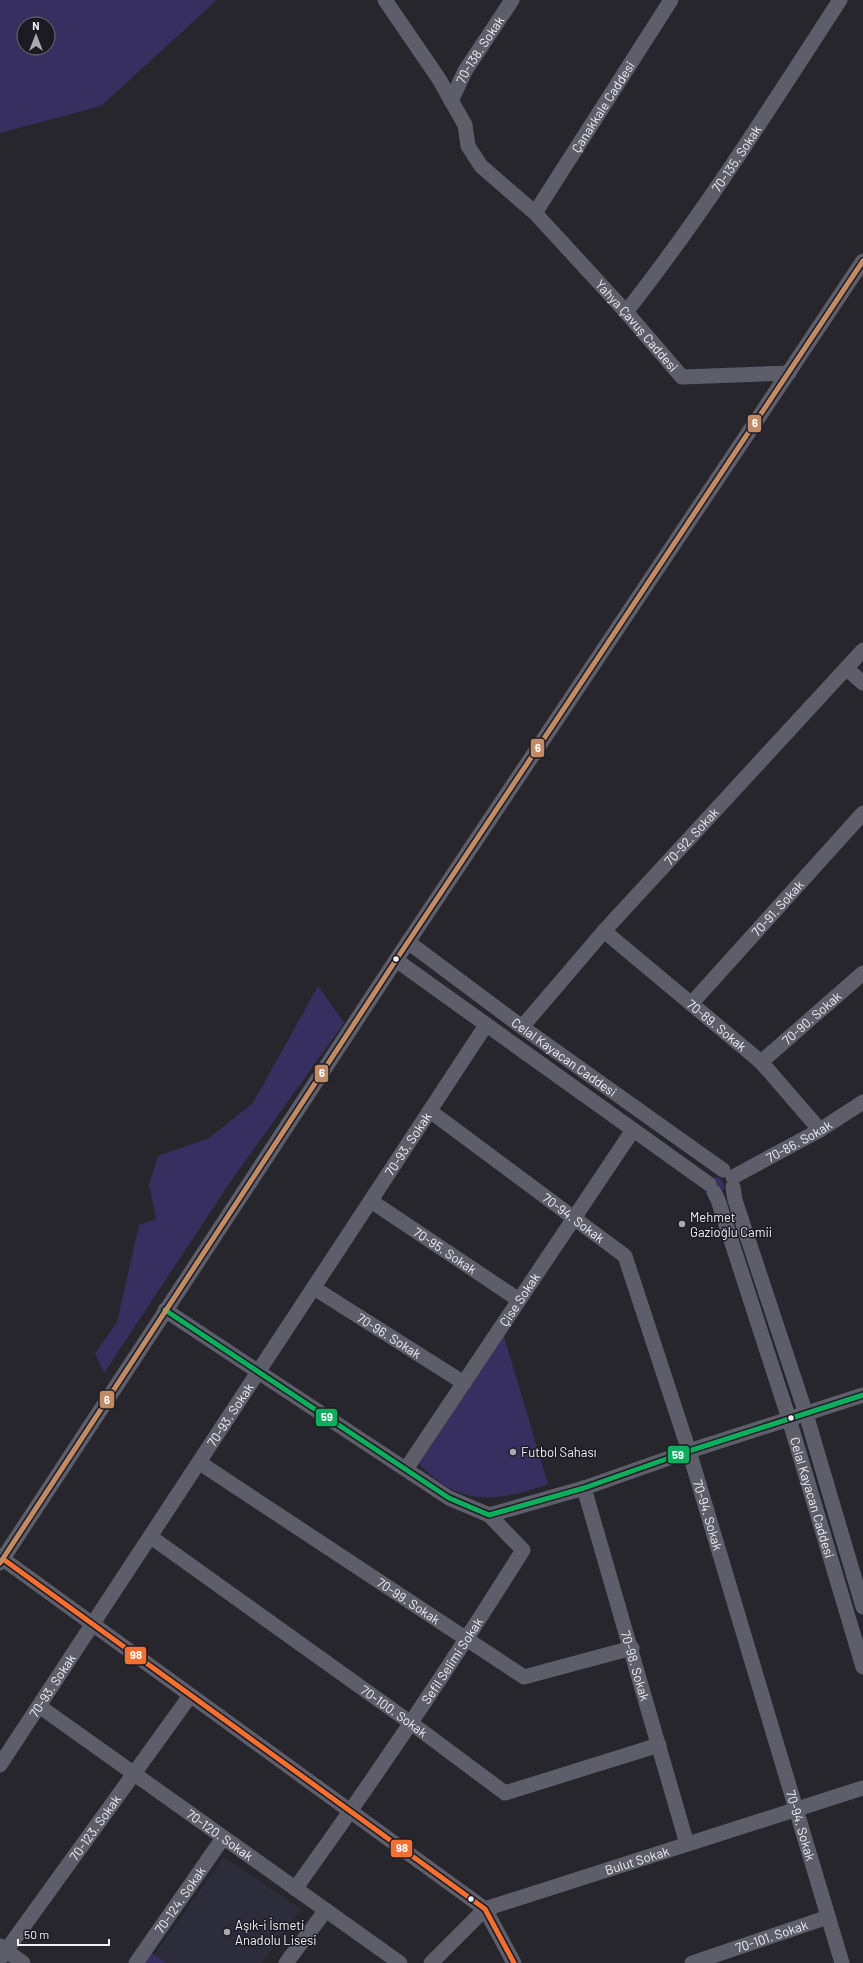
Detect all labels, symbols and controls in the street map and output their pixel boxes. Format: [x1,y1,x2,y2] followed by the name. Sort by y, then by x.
[452,12,508,86] street label: 70-138. Sokak
[16,16,56,56] north arrow
[32,19,40,32] text: N
[568,58,638,156] street label: Çanakkale Caddesi
[708,122,765,195] street label: 70-135. Sokak
[592,276,682,375] street label: Yahya Çavuş Caddesi
[747,414,762,433] line badge: 6
[752,416,758,429] text: 6
[530,738,545,758] line badge: 6
[535,741,541,754] text: 6
[661,804,722,869] street label: 70-92. Sokak
[748,876,807,940] street label: 70-91. Sokak
[391,954,401,964] unlabelled marker
[779,988,845,1048] street label: 70-90. Sokak
[684,996,750,1055] street label: 70-89. Sokak
[509,1014,620,1100] street label: Celal Kayacan Caddesi
[314,1064,329,1083] line badge: 6
[319,1066,325,1079] text: 6
[381,1109,435,1179] street label: 70-93. Sokak
[763,1116,835,1166] street label: 70-86. Sokak
[540,1190,608,1246] street label: 70-94. Sokak
[690,1209,772,1240] place label: Mehmet Gazioğlu Camii
[677,1219,687,1229] marker: Mehmet Gazioğlu Camii
[410,1224,480,1278] street label: 70-95. Sokak
[496,1269,543,1329] street label: Çise Sokak
[354,1309,425,1362] street label: 70-96. Sokak
[203,1380,257,1450] street label: 70-93. Sokak
[99,1390,115,1409] line badge: 6
[104,1393,110,1406] text: 6
[315,1408,338,1427] line badge: 59
[321,1410,333,1423] text: 59
[786,1413,796,1423] unlabelled marker
[787,1435,838,1560] street label: Celal Kayacan Caddesi
[521,1444,596,1460] place label: Futbol Sahası
[667,1445,690,1464] line badge: 59
[508,1447,518,1457] marker: Futbol Sahası
[672,1448,684,1461] text: 59
[690,1478,726,1553] street label: 70-94. Sokak
[374,1574,444,1628] street label: 70-99. Sokak
[418,1614,486,1707] street label: Sefil Selimi Sokak
[618,1629,653,1703] street label: 70-98. Sokak
[124,1646,147,1665] line badge: 98
[130,1648,142,1661] text: 98
[26,1650,79,1720] street label: 70-93. Sokak
[358,1682,431,1741] street label: 70-100. Sokak
[783,1788,819,1863] street label: 70-94. Sokak
[66,1791,124,1864] street label: 70-123. Sokak
[183,1806,257,1864] street label: 70-120. Sokak
[390,1839,413,1858] line badge: 98
[396,1841,408,1854] text: 98
[603,1842,672,1878] street label: Bulut Sokak
[151,1863,209,1936] street label: 70-124. Sokak
[466,1894,476,1904] unlabelled marker
[733,1916,810,1956] street label: 70-101. Sokak
[235,1917,317,1948] place label: Aşık-i İsmeti Anadolu Lisesi
[18,1921,109,1947] scale bar
[24,1927,49,1941] text: 50 m
[222,1927,232,1937] marker: Aşık-i İsmeti Anadolu Lisesi

